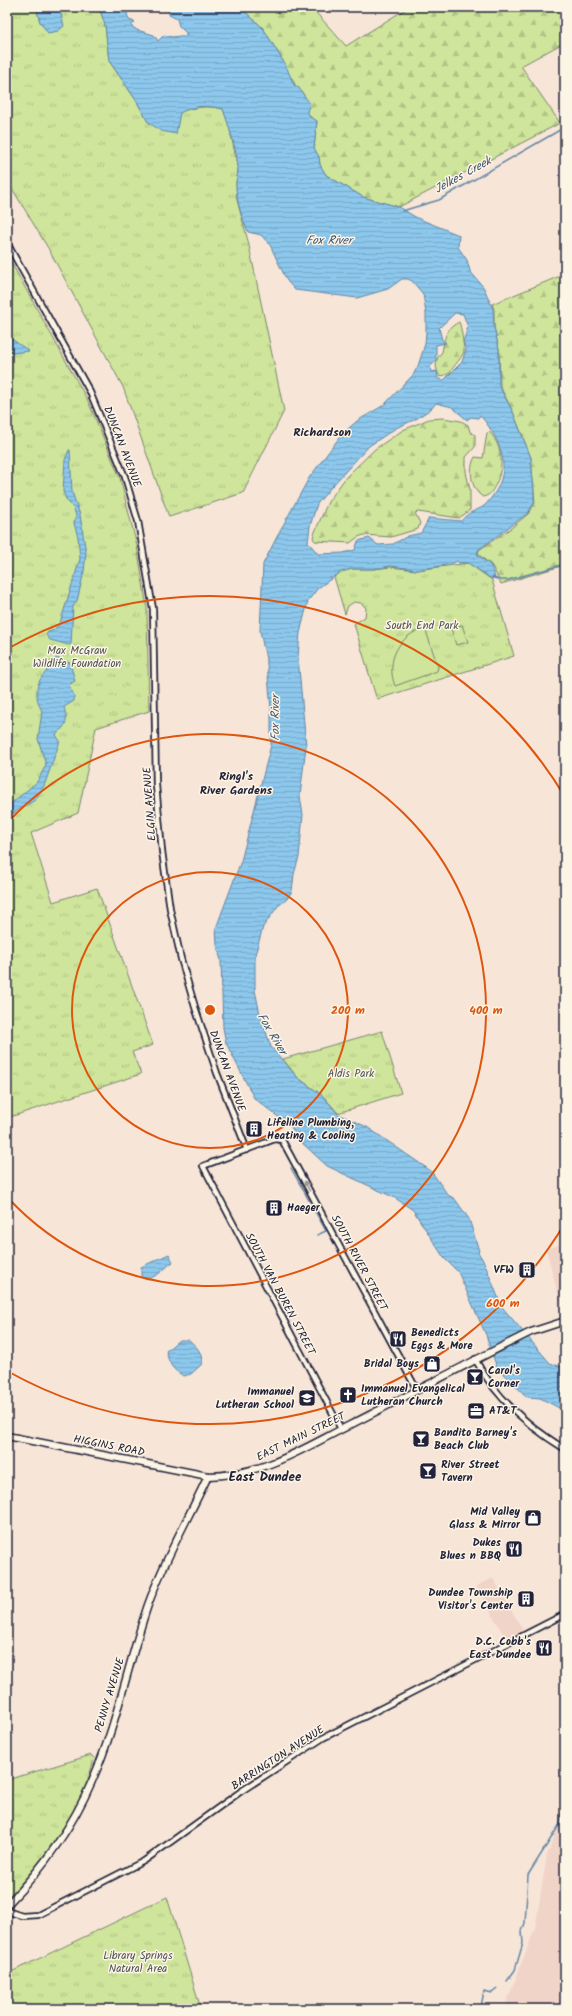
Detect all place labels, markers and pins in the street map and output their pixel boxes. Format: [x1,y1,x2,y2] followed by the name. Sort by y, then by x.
[203,1003,217,1017] centre of rings
[267,1114,355,1145] place label: Lifeline Plumbing, Heating & Cooling
[244,1119,264,1139] building icon: Lifeline Plumbing, Heating & Cooling
[264,1198,284,1218] building icon: Haeger
[287,1199,321,1217] place label: Haeger
[517,1260,537,1280] building icon: VFW
[494,1261,514,1279] place label: VFW
[411,1324,473,1355] place label: Benedicts Eggs & More
[388,1329,408,1349] restaurant icon: Benedicts Eggs & More
[422,1354,442,1374] shop icon: Bridal Boys
[364,1355,420,1373] place label: Bridal Boys
[488,1362,521,1393] place label: Carol's Corner
[465,1367,485,1387] bar icon: Carol's Corner
[361,1380,465,1411] place label: Immanuel Evangelical Lutheran Church
[216,1383,294,1414] place label: Immanuel Lutheran School
[338,1385,358,1405] church icon: Immanuel Evangelical Lutheran Church
[297,1388,317,1408] school or university icon: Immanuel Lutheran School
[466,1401,486,1421] office icon: AT&T
[489,1402,518,1420] place label: AT&T
[434,1424,518,1455] place label: Bandito Barney's Beach Club
[411,1429,431,1449] bar icon: Bandito Barney's Beach Club
[441,1456,500,1487] place label: River Street Tavern
[418,1461,438,1481] bar icon: River Street Tavern
[449,1503,521,1534] place label: Mid Valley Glass & Mirror
[523,1508,543,1528] shop icon: Mid Valley Glass & Mirror
[440,1534,502,1565] place label: Dukes Blues n BBQ
[504,1539,524,1559] restaurant icon: Dukes Blues n BBQ
[428,1584,514,1615] place label: Dundee Township Visitor's Center
[516,1589,536,1609] building icon: Dundee Township Visitor's Center
[470,1633,532,1664] place label: D.C. Cobb's East Dundee
[534,1638,554,1658] restaurant icon: D.C. Cobb's East Dundee

